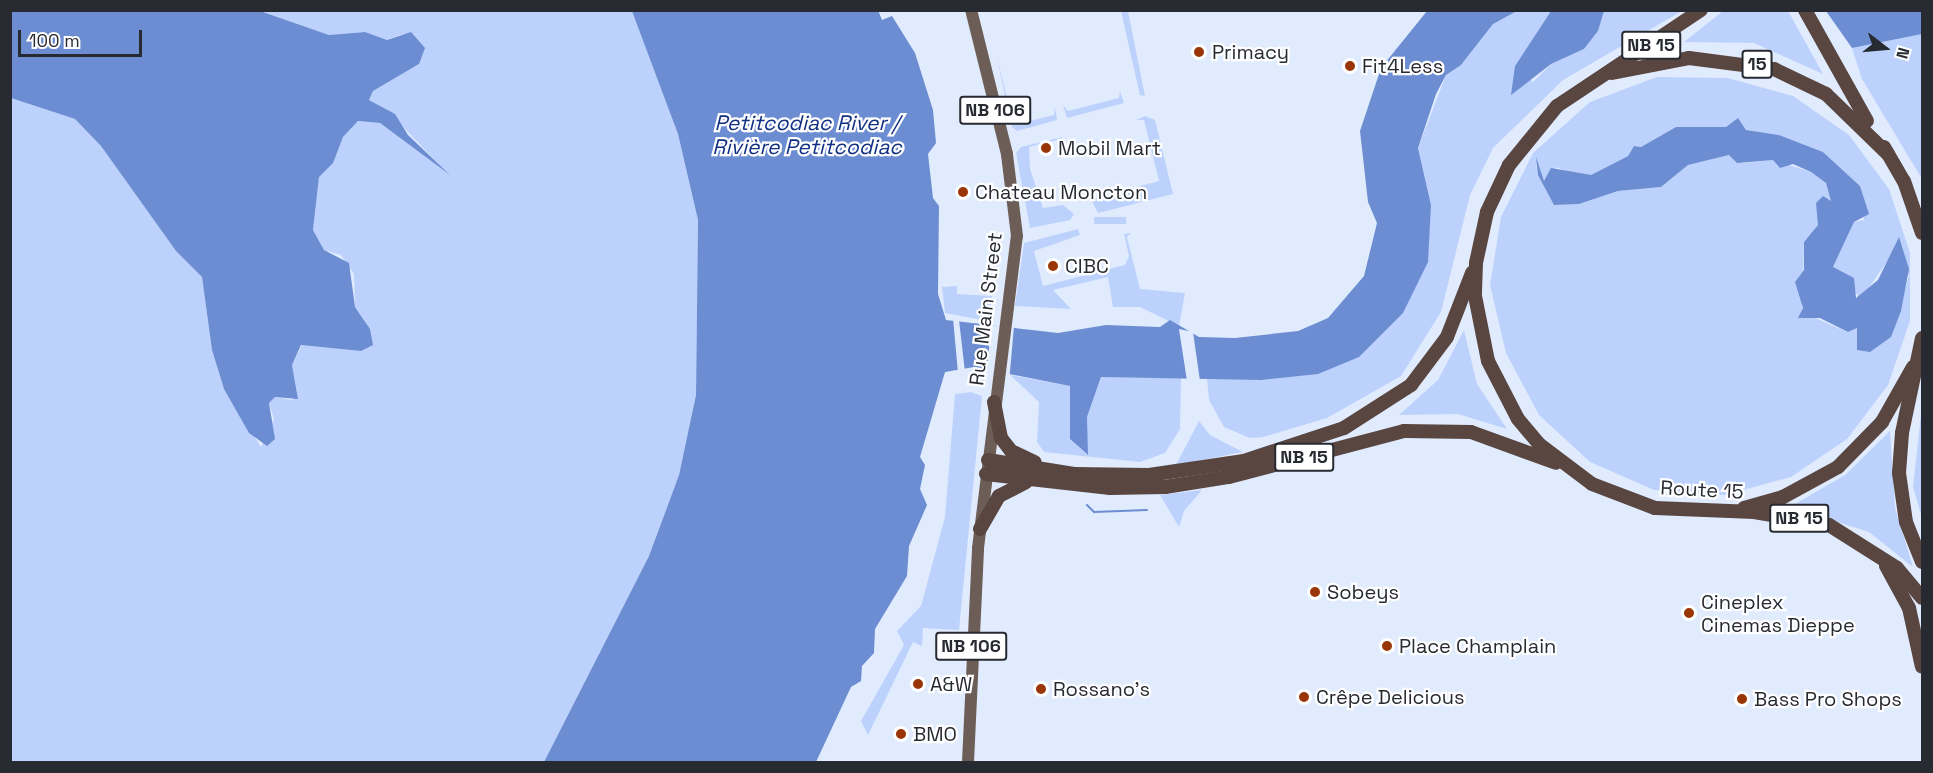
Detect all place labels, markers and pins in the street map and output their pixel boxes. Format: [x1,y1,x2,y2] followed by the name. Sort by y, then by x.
[1212,40,1289,64] place label: Primacy
[1190,43,1208,61] marker: Primacy
[1362,54,1443,78] place label: Fit4Less
[1343,59,1357,73] marker: Fit4Less
[1058,136,1161,160] place label: Mobil Mart
[1039,141,1053,155] marker: Mobil Mart
[975,180,1147,204] place label: Chateau Moncton
[956,185,970,199] marker: Chateau Moncton
[1065,254,1109,278] place label: CIBC
[1046,259,1060,273] marker: CIBC
[1327,580,1399,604] place label: Sobeys
[1308,585,1322,599] marker: Sobeys
[1701,590,1855,637] place label: Cineplex Cinemas Dieppe
[1682,606,1696,620] marker: Cineplex Cinemas Dieppe
[1399,634,1556,658] place label: Place Champlain
[1380,639,1394,653] marker: Place Champlain
[930,672,972,696] place label: A&W
[911,677,925,691] marker: A&W
[1053,677,1150,701] place label: Rossano's
[1034,682,1048,696] marker: Rossano's
[1316,685,1465,709] place label: Crêpe Delicious
[1754,687,1902,711] place label: Bass Pro Shops
[1297,690,1311,704] marker: Crêpe Delicious
[1735,692,1749,706] marker: Bass Pro Shops
[913,722,957,746] place label: BMO
[894,727,908,741] marker: BMO

